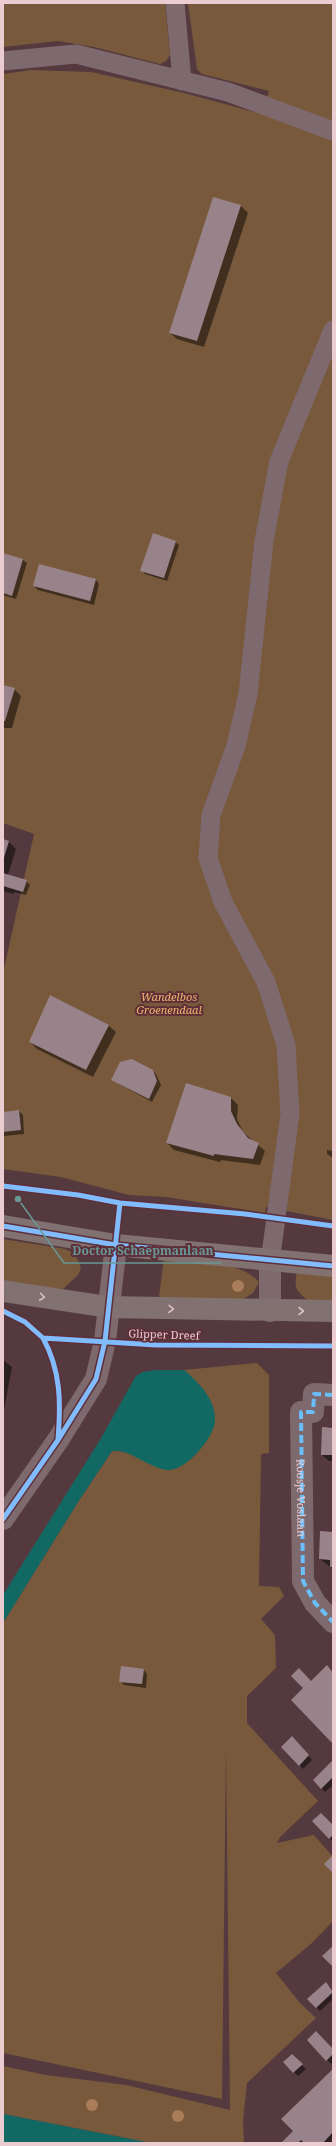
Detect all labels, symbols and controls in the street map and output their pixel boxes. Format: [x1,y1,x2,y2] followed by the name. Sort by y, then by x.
[136,989,202,1017] park label: Wandelbos Groenendaal
[64,1239,221,1263] callout: Doctor Schaepmanlaan
[72,1242,214,1259] text: Doctor Schaepmanlaan
[39,1292,45,1301] one-way arrow
[168,1304,174,1313] one-way arrow
[298,1307,304,1315] one-way arrow
[128,1325,201,1343] street label: Glipper Dreef
[294,1459,310,1537] street label: Roosje Voslaan

